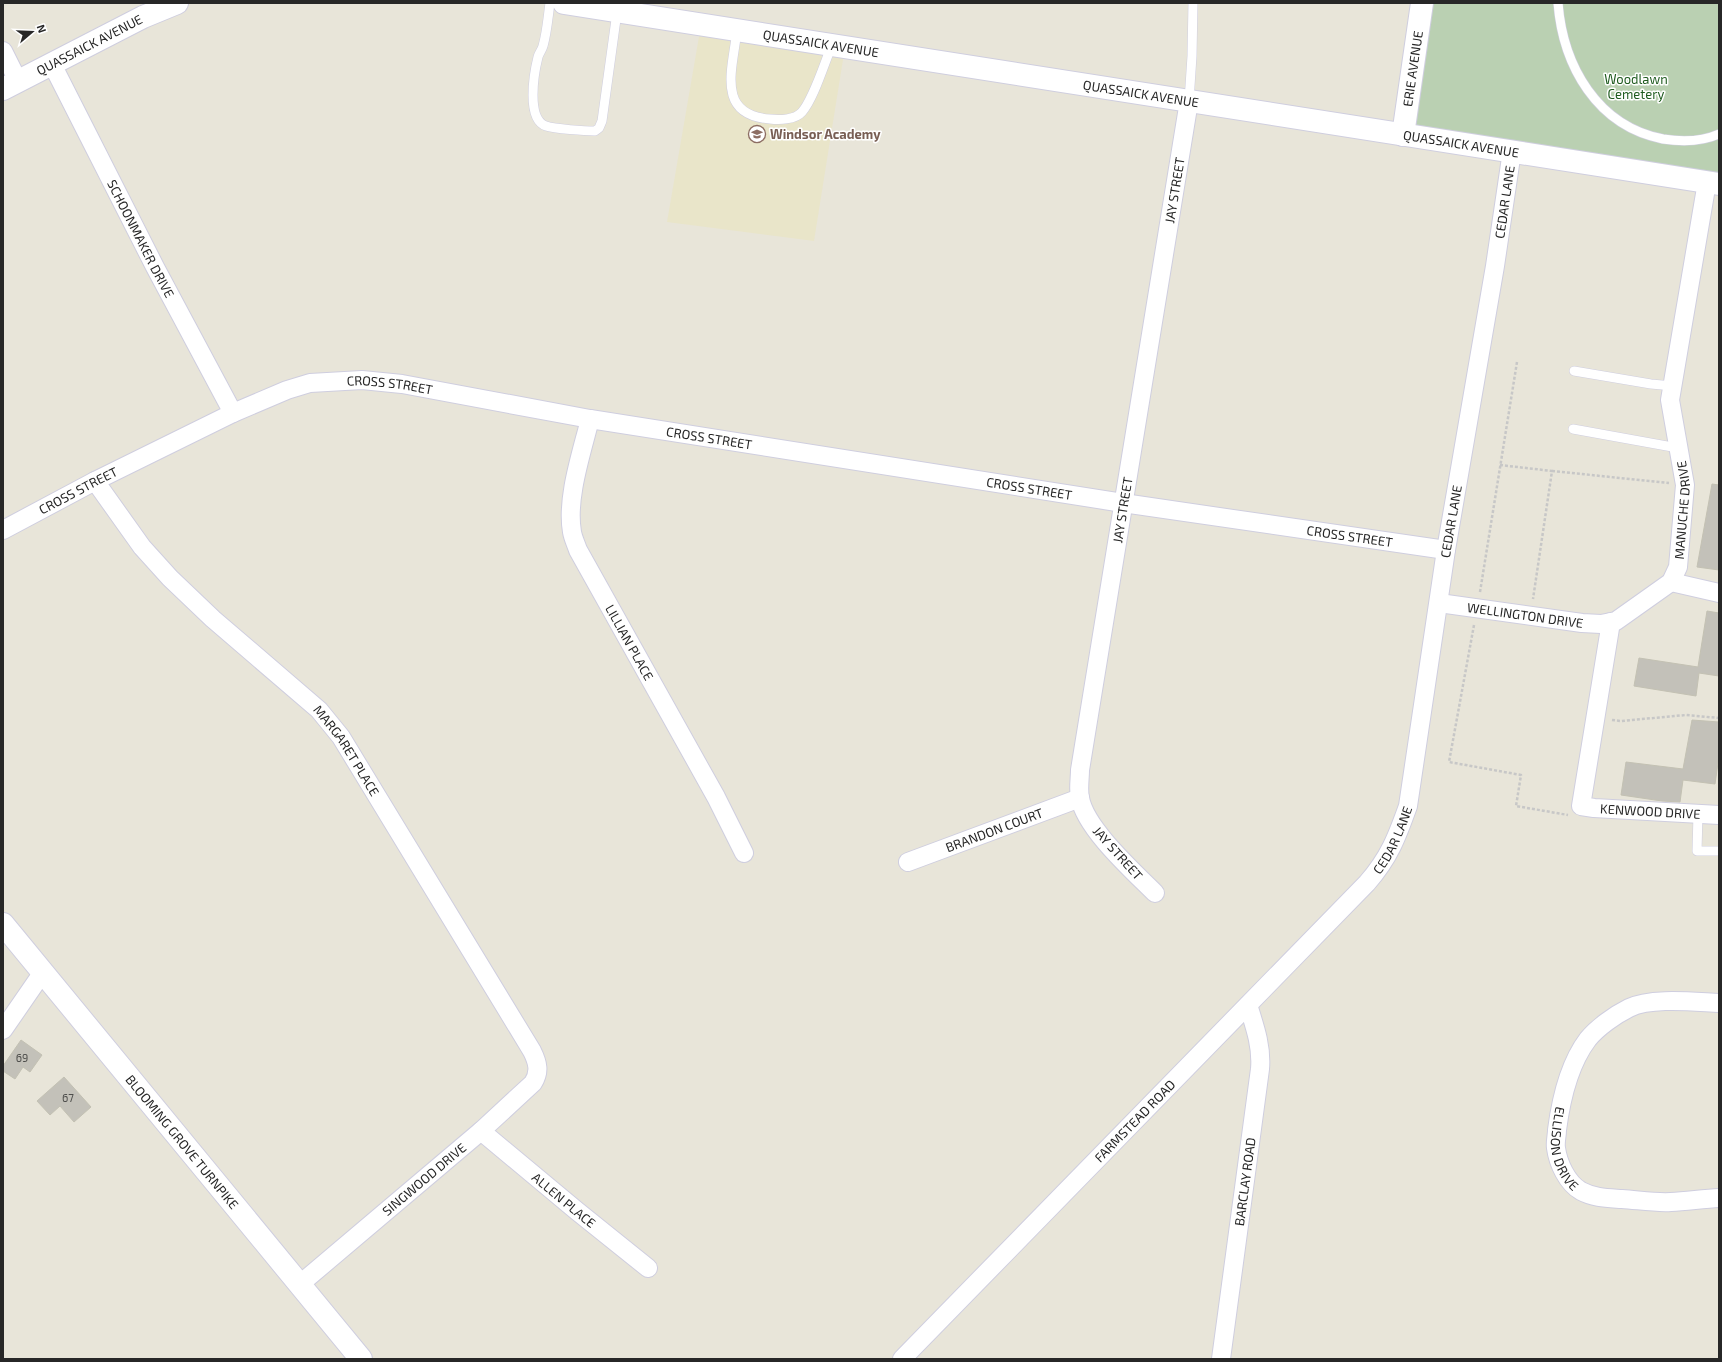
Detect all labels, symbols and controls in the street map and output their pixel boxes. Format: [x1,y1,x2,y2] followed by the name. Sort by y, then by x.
[33,11,145,79] street label: QUASSAICK AVENUE
[12,12,52,52] north arrow
[762,26,880,60] street label: QUASSAICK AVENUE
[1399,30,1426,108] street label: ERIE AVENUE
[1604,71,1668,102] park label: Woodlawn Cemetery
[1082,76,1200,110] street label: QUASSAICK AVENUE
[747,124,767,144] school or university icon: Windsor Academy
[770,126,881,142] place label: Windsor Academy
[1402,127,1520,161] street label: QUASSAICK AVENUE
[1161,155,1188,224] street label: JAY STREET
[1491,164,1518,240] street label: CEDAR LANE
[104,177,178,300] street label: SCHOONMAKER DRIVE
[346,372,435,398] street label: CROSS STREET
[665,423,754,453] street label: CROSS STREET
[1671,460,1693,560] street label: MANUCHE DRIVE
[36,463,121,517] street label: CROSS STREET
[985,474,1074,503] street label: CROSS STREET
[1109,475,1136,544] street label: JAY STREET
[1437,484,1465,559] street label: CEDAR LANE
[1306,522,1394,550] street label: CROSS STREET
[1466,599,1584,631] street label: WELLINGTON DRIVE
[602,602,657,683] street label: LILLIAN PLACE
[310,702,383,799] street label: MARGARET PLACE
[1600,800,1701,822] street label: KENWOOD DRIVE
[943,804,1046,855] street label: BRANDON COURT
[1369,804,1415,877] street label: CEDAR LANE
[1090,823,1147,883] street label: JAY STREET
[16,1051,28,1064] house number: 69
[122,1071,242,1212] street label: BLOOMING GROVE TURNPIKE
[1091,1076,1179,1165] street label: FARMSTEAD ROAD
[62,1091,74,1104] house number: 67
[1548,1105,1582,1194] street label: ELLISON DRIVE
[1231,1136,1259,1227] street label: BARCLAY ROAD
[379,1139,469,1219] street label: SINGWOOD DRIVE
[529,1169,599,1231] street label: ALLEN PLACE

